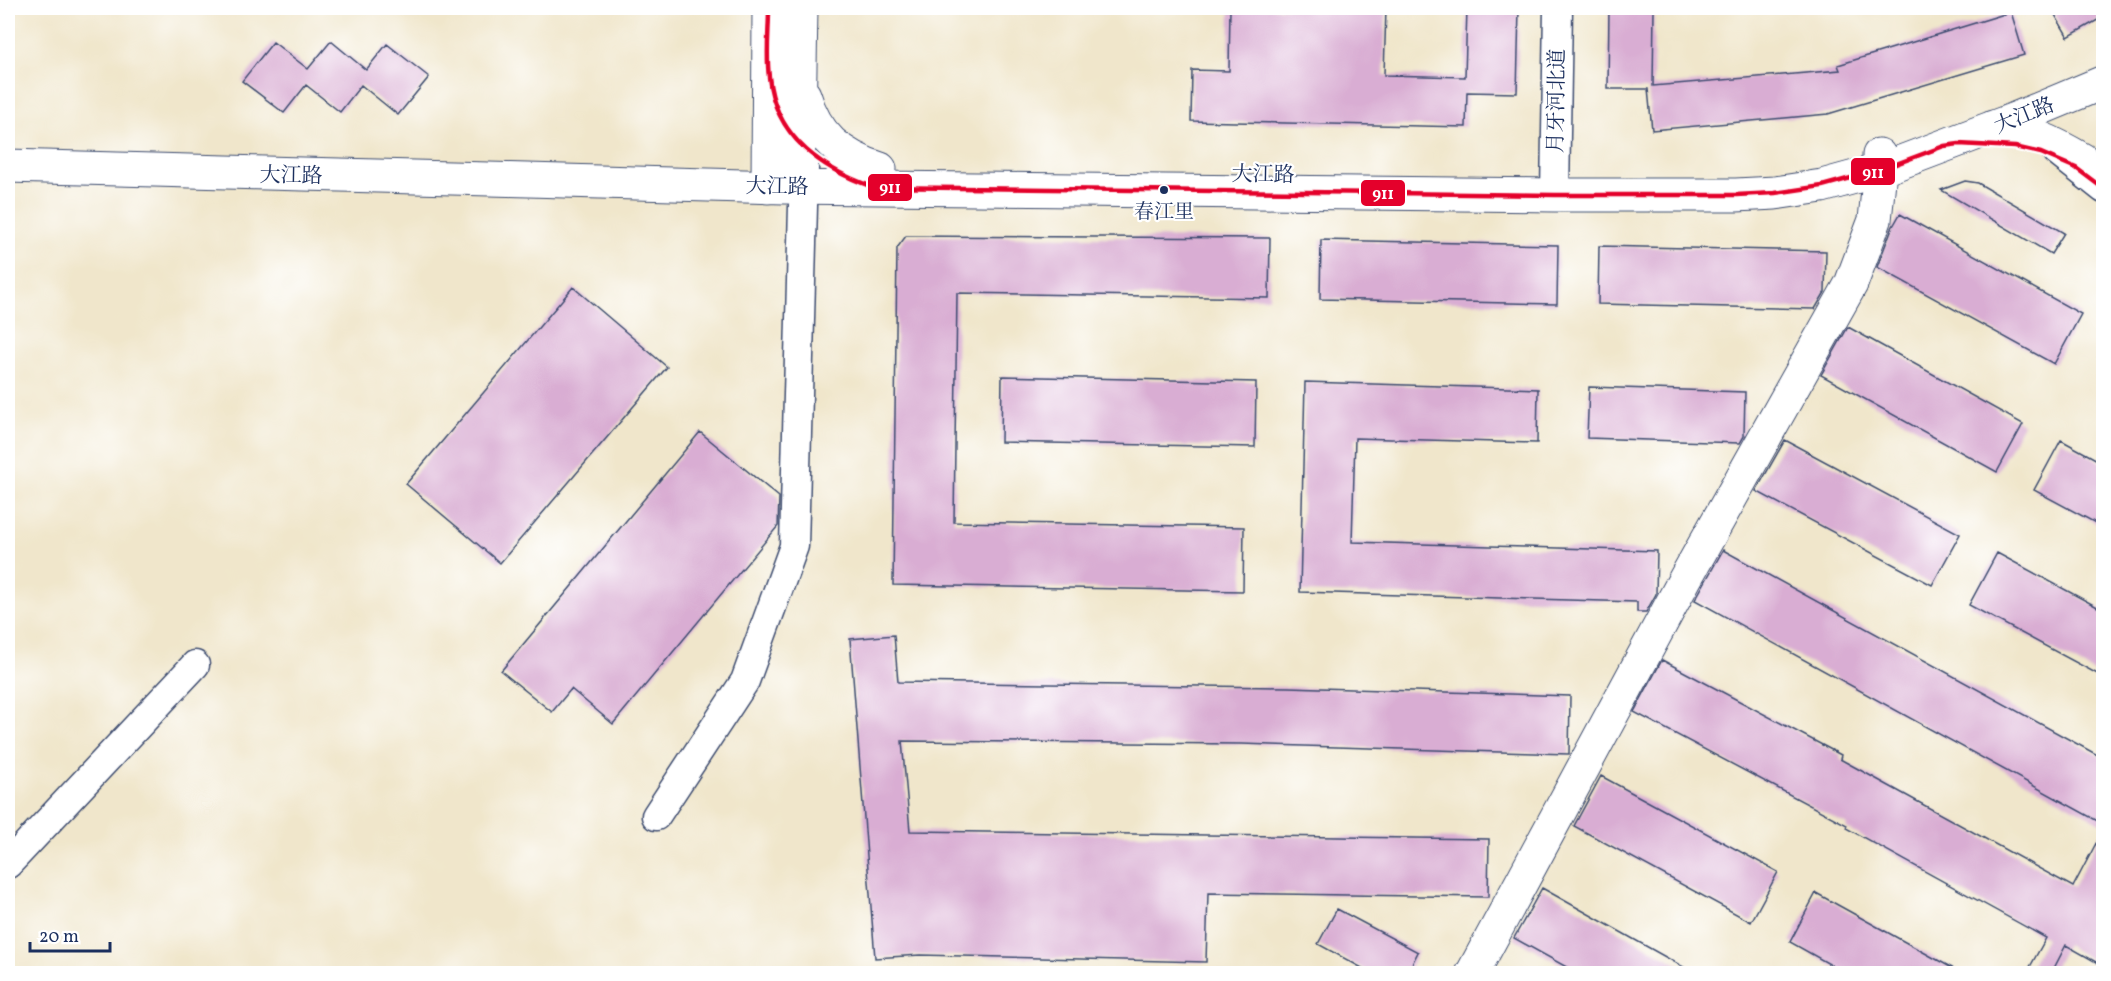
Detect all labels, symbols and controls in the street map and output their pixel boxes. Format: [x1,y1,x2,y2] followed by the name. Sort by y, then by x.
[1542,48,1573,154] street label: 月牙河北道
[1990,91,2059,142] street label: 大江路
[1850,157,1896,186] line badge: 911
[1231,160,1295,191] street label: 大江路
[259,161,323,192] street label: 大江路
[1862,163,1884,185] text: 911
[745,172,809,203] street label: 大江路
[867,173,913,202] line badge: 911
[879,178,901,200] text: 911
[1360,179,1406,207] line badge: 911
[1158,184,1170,196] marker: 春江里
[1372,184,1394,206] text: 911
[1134,199,1194,227] place label: 春江里
[30,915,110,953] scale bar
[39,925,79,950] text: 20 m

